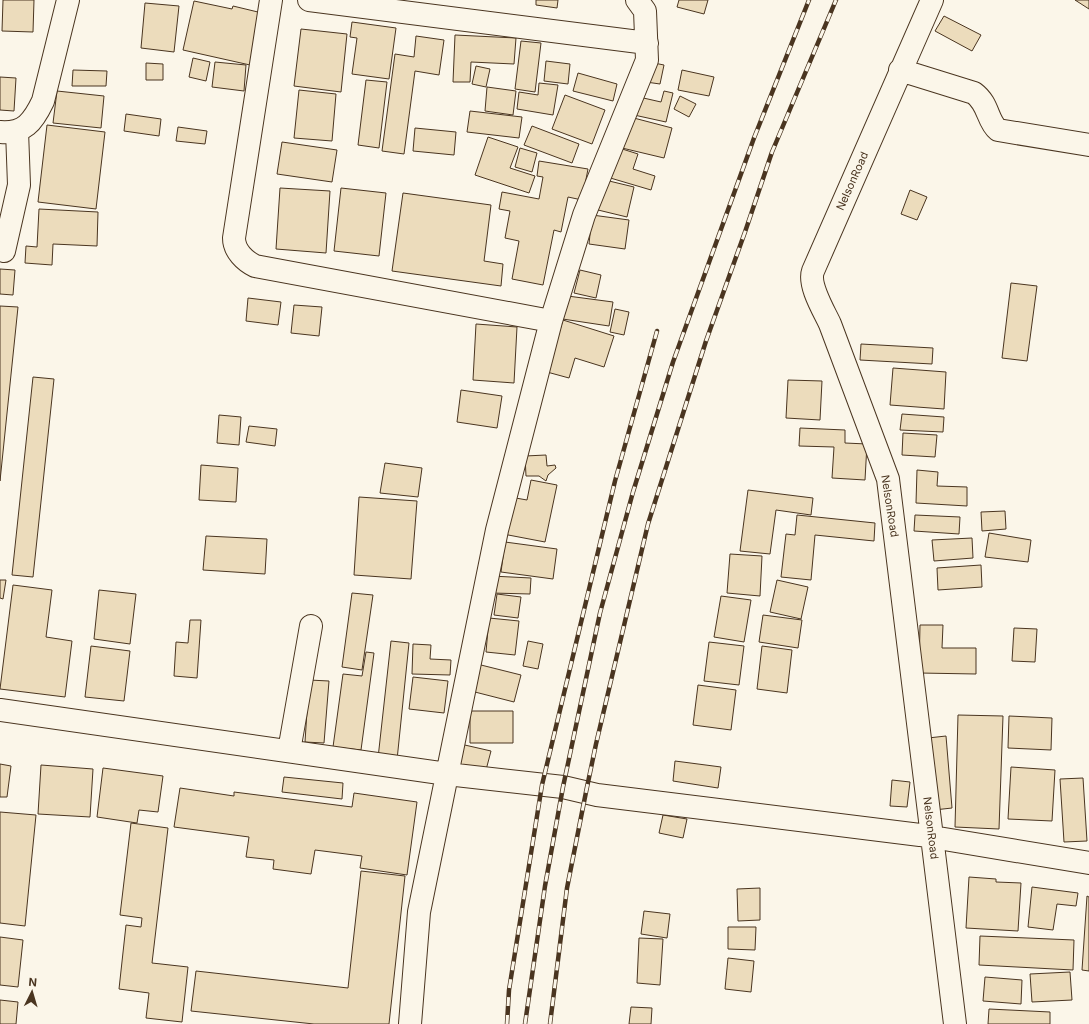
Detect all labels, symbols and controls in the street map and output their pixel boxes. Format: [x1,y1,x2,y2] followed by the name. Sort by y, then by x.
[833,149,871,213] street label: NelsonRoad
[878,474,902,538] street label: NelsonRoad
[920,796,942,860] street label: NelsonRoad
[12,972,52,1012] north arrow
[28,975,38,989] text: N

